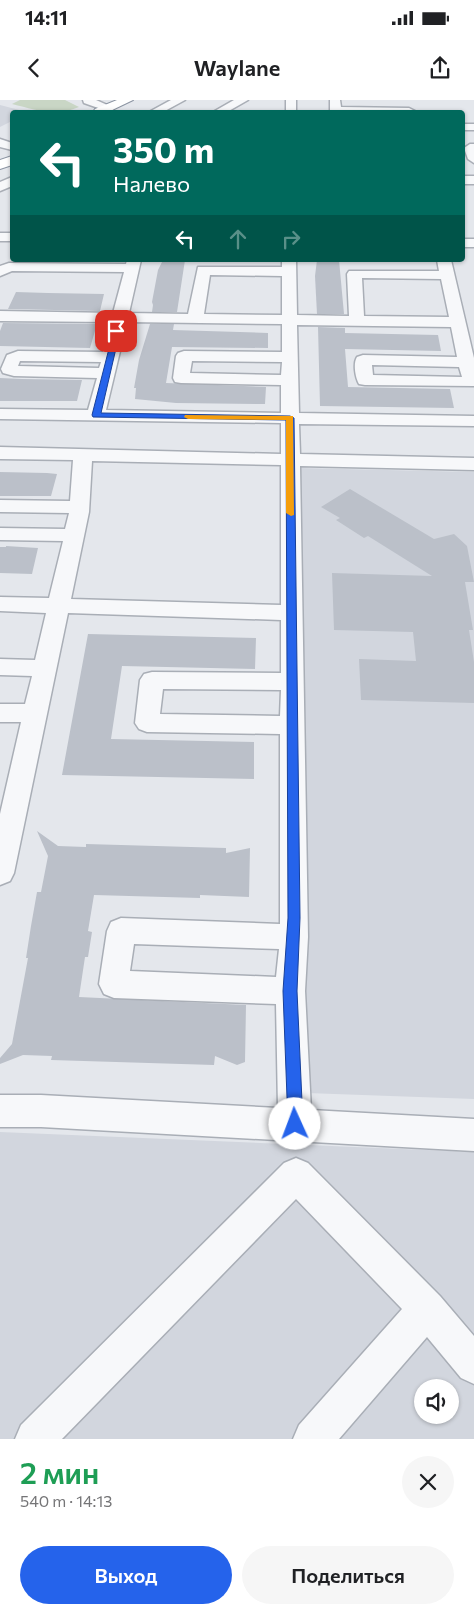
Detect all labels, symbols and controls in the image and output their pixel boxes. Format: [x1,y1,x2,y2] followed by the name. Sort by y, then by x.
[25,6,67,29] text: 14:11
[20,54,48,82] icon: back
[194,54,280,81] text: Waylane
[426,54,454,82] icon: share
[113,127,214,170] text: 350 m
[30,130,95,195] icon: left
[113,170,190,197] text: Налево
[171,225,199,253] icon: left
[224,225,252,253] icon: ahead
[277,225,305,253] icon: right
[95,310,137,352] pin
[102,317,130,345] icon: arrive
[268,1097,320,1149] position arrow
[414,1379,459,1424] map controls
[414,1379,459,1424] button: sound
[20,1453,99,1490] text: 2 мин
[402,1456,454,1508] button: close
[20,1491,112,1510] text: 540 m · 14:13
[20,1546,232,1604] button: Выход
[242,1546,454,1604] button: Поделиться

